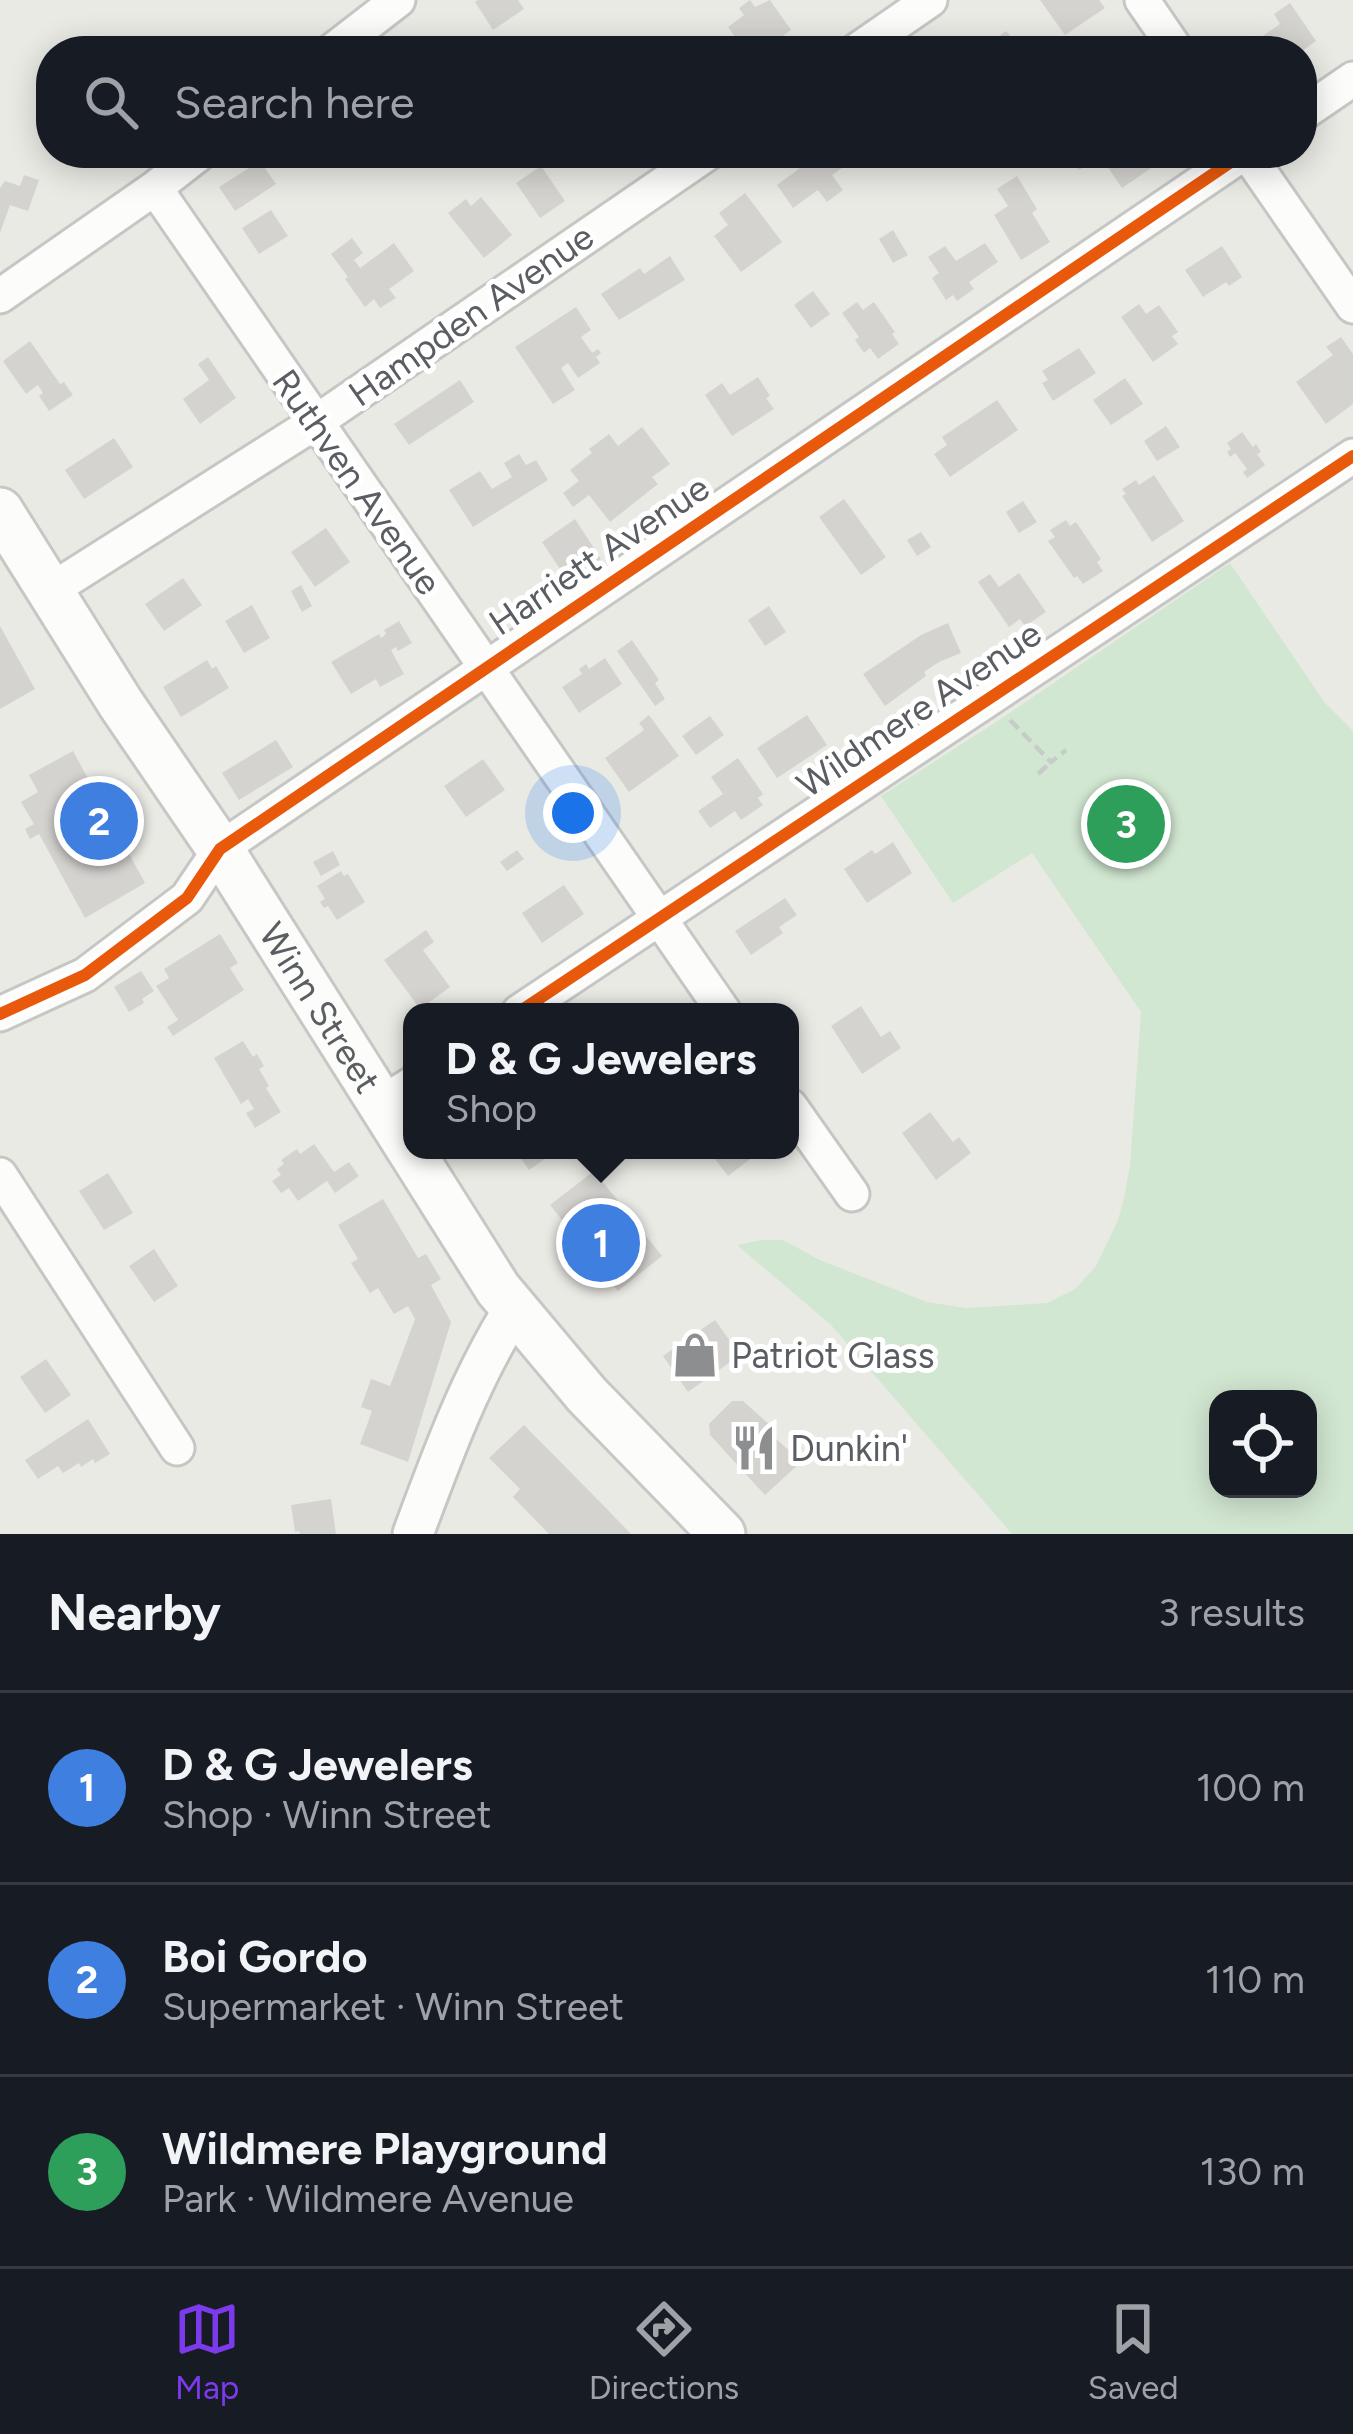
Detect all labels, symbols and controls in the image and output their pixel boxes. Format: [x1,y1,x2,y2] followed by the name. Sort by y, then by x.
[36,36,1317,168] search box
[78,69,144,135] icon: search
[174,75,414,129] text: Search here
[340,215,602,415] street label: Hampden Avenue
[263,361,451,603] street label: Ruthven Avenue
[481,466,717,644] street label: Harriett Avenue
[789,612,1049,806] street label: Wildmere Avenue
[60,776,138,866] pin: 2
[1087,779,1165,869] pin: 3
[543,783,603,843] your location
[251,915,390,1101] street label: Winn Street
[403,1003,799,1159] popup
[446,1031,756,1085] text: D & G Jewelers
[446,1085,537,1132] text: Shop
[562,1198,640,1288] pin: 1
[670,1330,720,1380] shop icon: Patriot Glass
[731,1334,935,1377] place label: Patriot Glass
[1209,1390,1317,1498] map controls
[1209,1390,1317,1498] button: locate
[729,1423,779,1473] restaurant icon: Dunkin'
[790,1427,908,1470] place label: Dunkin'
[48,1582,221,1643] text: Nearby
[1158,1589,1305,1636] text: 3 results
[162,1737,473,1791] text: D & G Jewelers
[79,1764,95,1811] text: 1
[1196,1764,1305,1811] text: 100 m
[162,1791,491,1838] text: Shop · Winn Street
[162,1929,368,1983] text: Boi Gordo
[76,1956,98,2003] text: 2
[1205,1956,1305,2003] text: 110 m
[162,1983,624,2030] text: Supermarket · Winn Street
[162,2121,608,2175] text: Wildmere Playground
[76,2148,98,2195] text: 3
[1200,2148,1305,2195] text: 130 m
[162,2175,574,2222] text: Park · Wildmere Avenue
[174,2296,240,2407] tab: Map
[589,2296,739,2407] tab: Directions
[1088,2296,1179,2407] tab: Saved

